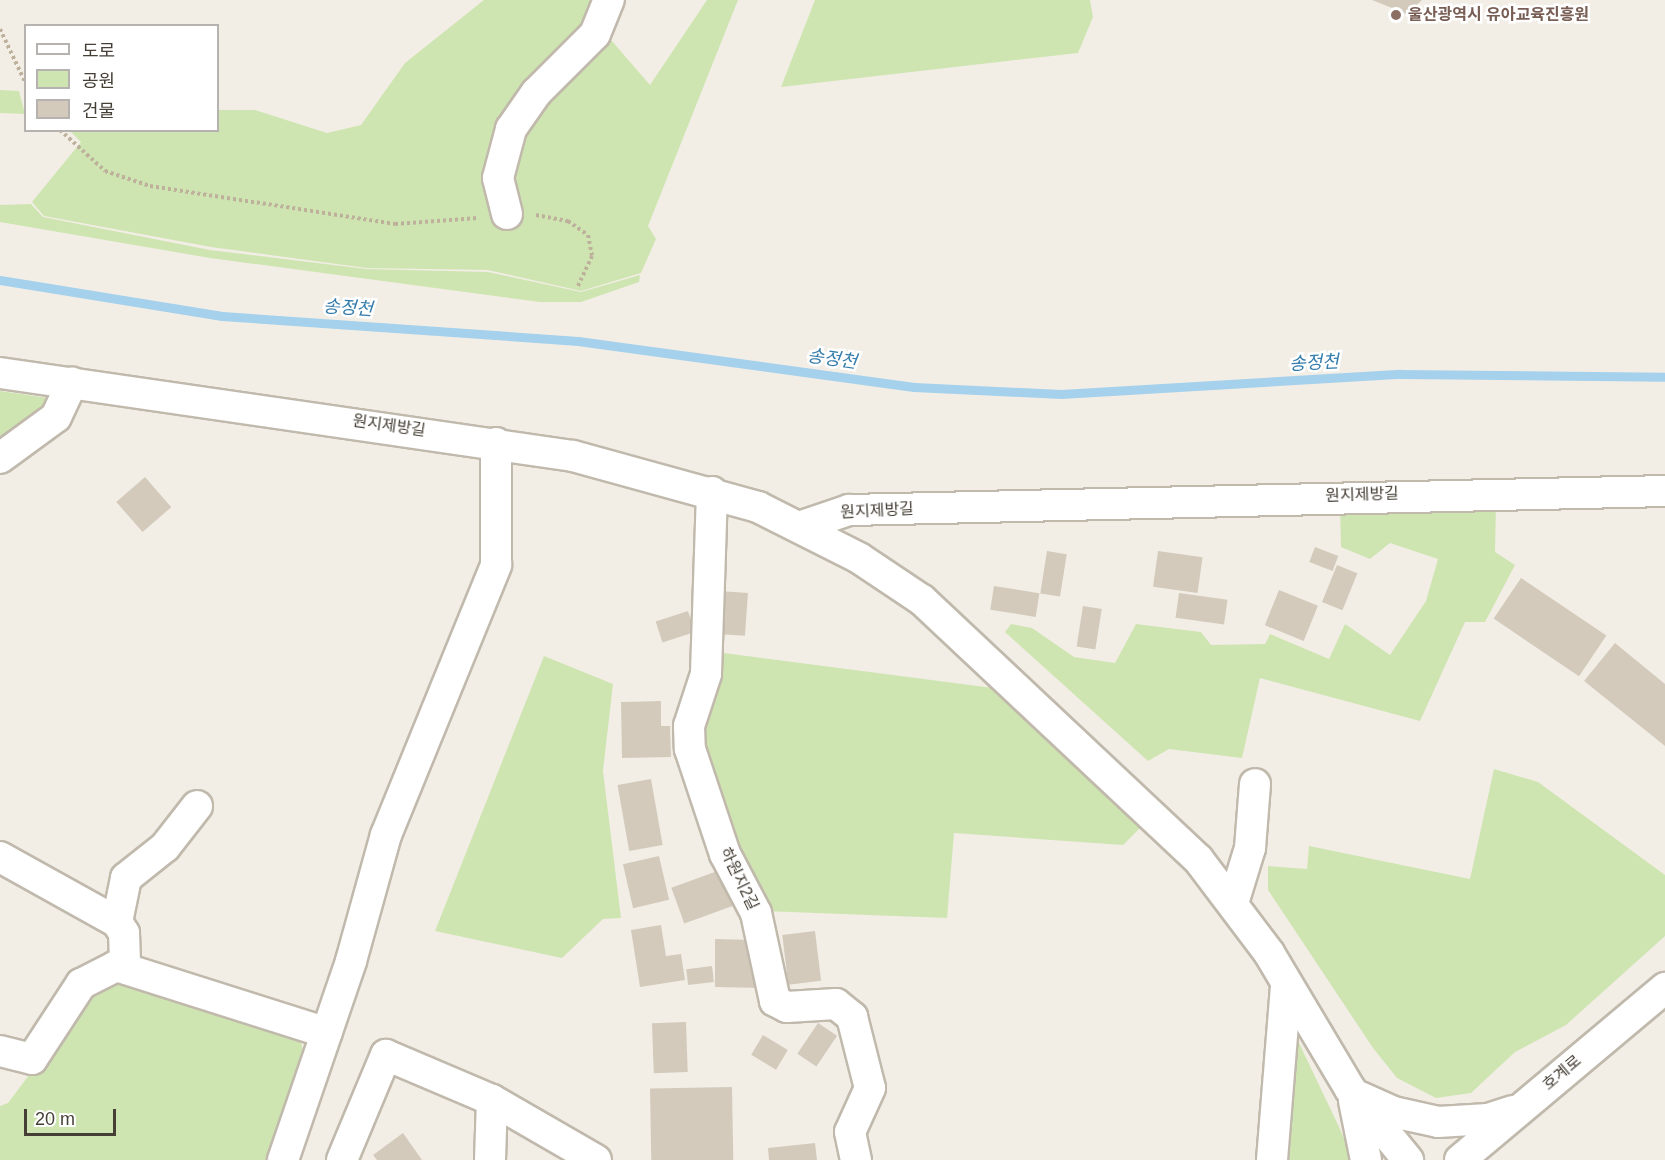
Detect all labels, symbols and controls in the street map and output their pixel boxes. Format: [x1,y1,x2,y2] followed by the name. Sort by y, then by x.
[1408,5,1589,25] place label: 울산광역시 유아교육진흥원
[1389,8,1403,22] marker: 울산광역시 유아교육진흥원
[24,24,219,132] legend
[82,41,115,61] text: 도로
[82,71,115,91] text: 공원
[82,101,115,121] text: 건물
[322,295,374,321] water label: 송정천
[806,345,858,373] water label: 송정천
[1289,351,1339,375] water label: 송정천
[351,411,427,441] street label: 원지제방길
[1325,484,1399,506] street label: 원지제방길
[840,499,914,523] street label: 원지제방길
[716,844,762,914] street label: 하원지2길
[1539,1051,1585,1095] street label: 호계로
[27,1097,118,1135] scale bar
[35,1109,75,1129] text: 20 m

